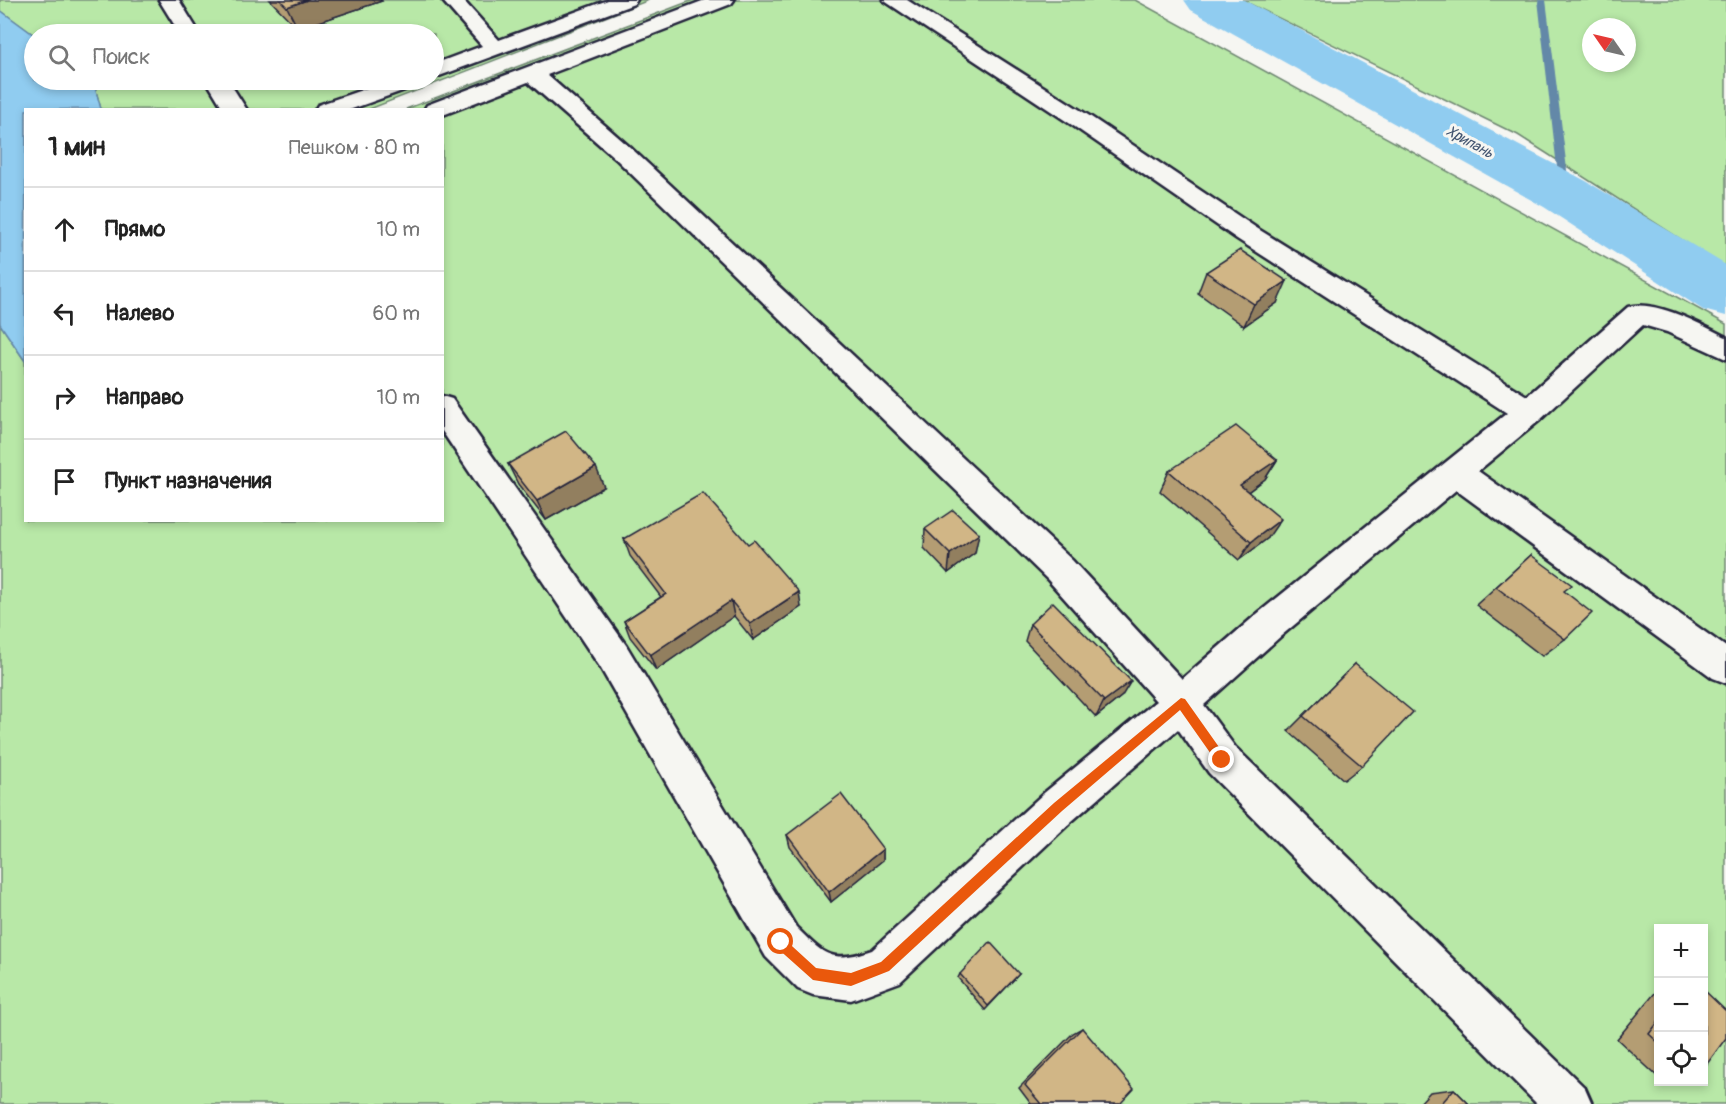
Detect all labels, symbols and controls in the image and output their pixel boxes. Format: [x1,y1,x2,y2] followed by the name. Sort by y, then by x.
[1582,18,1636,72] north arrow
[24,24,444,90] search box
[45,41,78,74] icon: search
[93,43,150,71] text: Поиск
[1443,122,1497,163] water label: Хрипань
[48,131,106,163] text: 1 мин
[289,135,420,160] text: Пешком · 80 m
[48,213,81,246] icon: ahead
[105,215,165,243] text: Прямо
[376,217,420,242] text: 10 m
[48,297,81,330] icon: left
[105,299,174,327] text: Налево
[373,301,420,326] text: 60 m
[48,381,81,414] icon: right
[105,383,184,411] text: Направо
[376,385,420,410] text: 10 m
[48,465,81,498] icon: arrive
[105,467,272,495] text: Пункт назначения
[1208,746,1234,772] route end
[1654,924,1708,1086] map controls
[1654,924,1708,978] button: +
[767,928,793,954] route start
[1654,978,1708,1032] button: −
[1654,1032,1708,1086] button: locate

